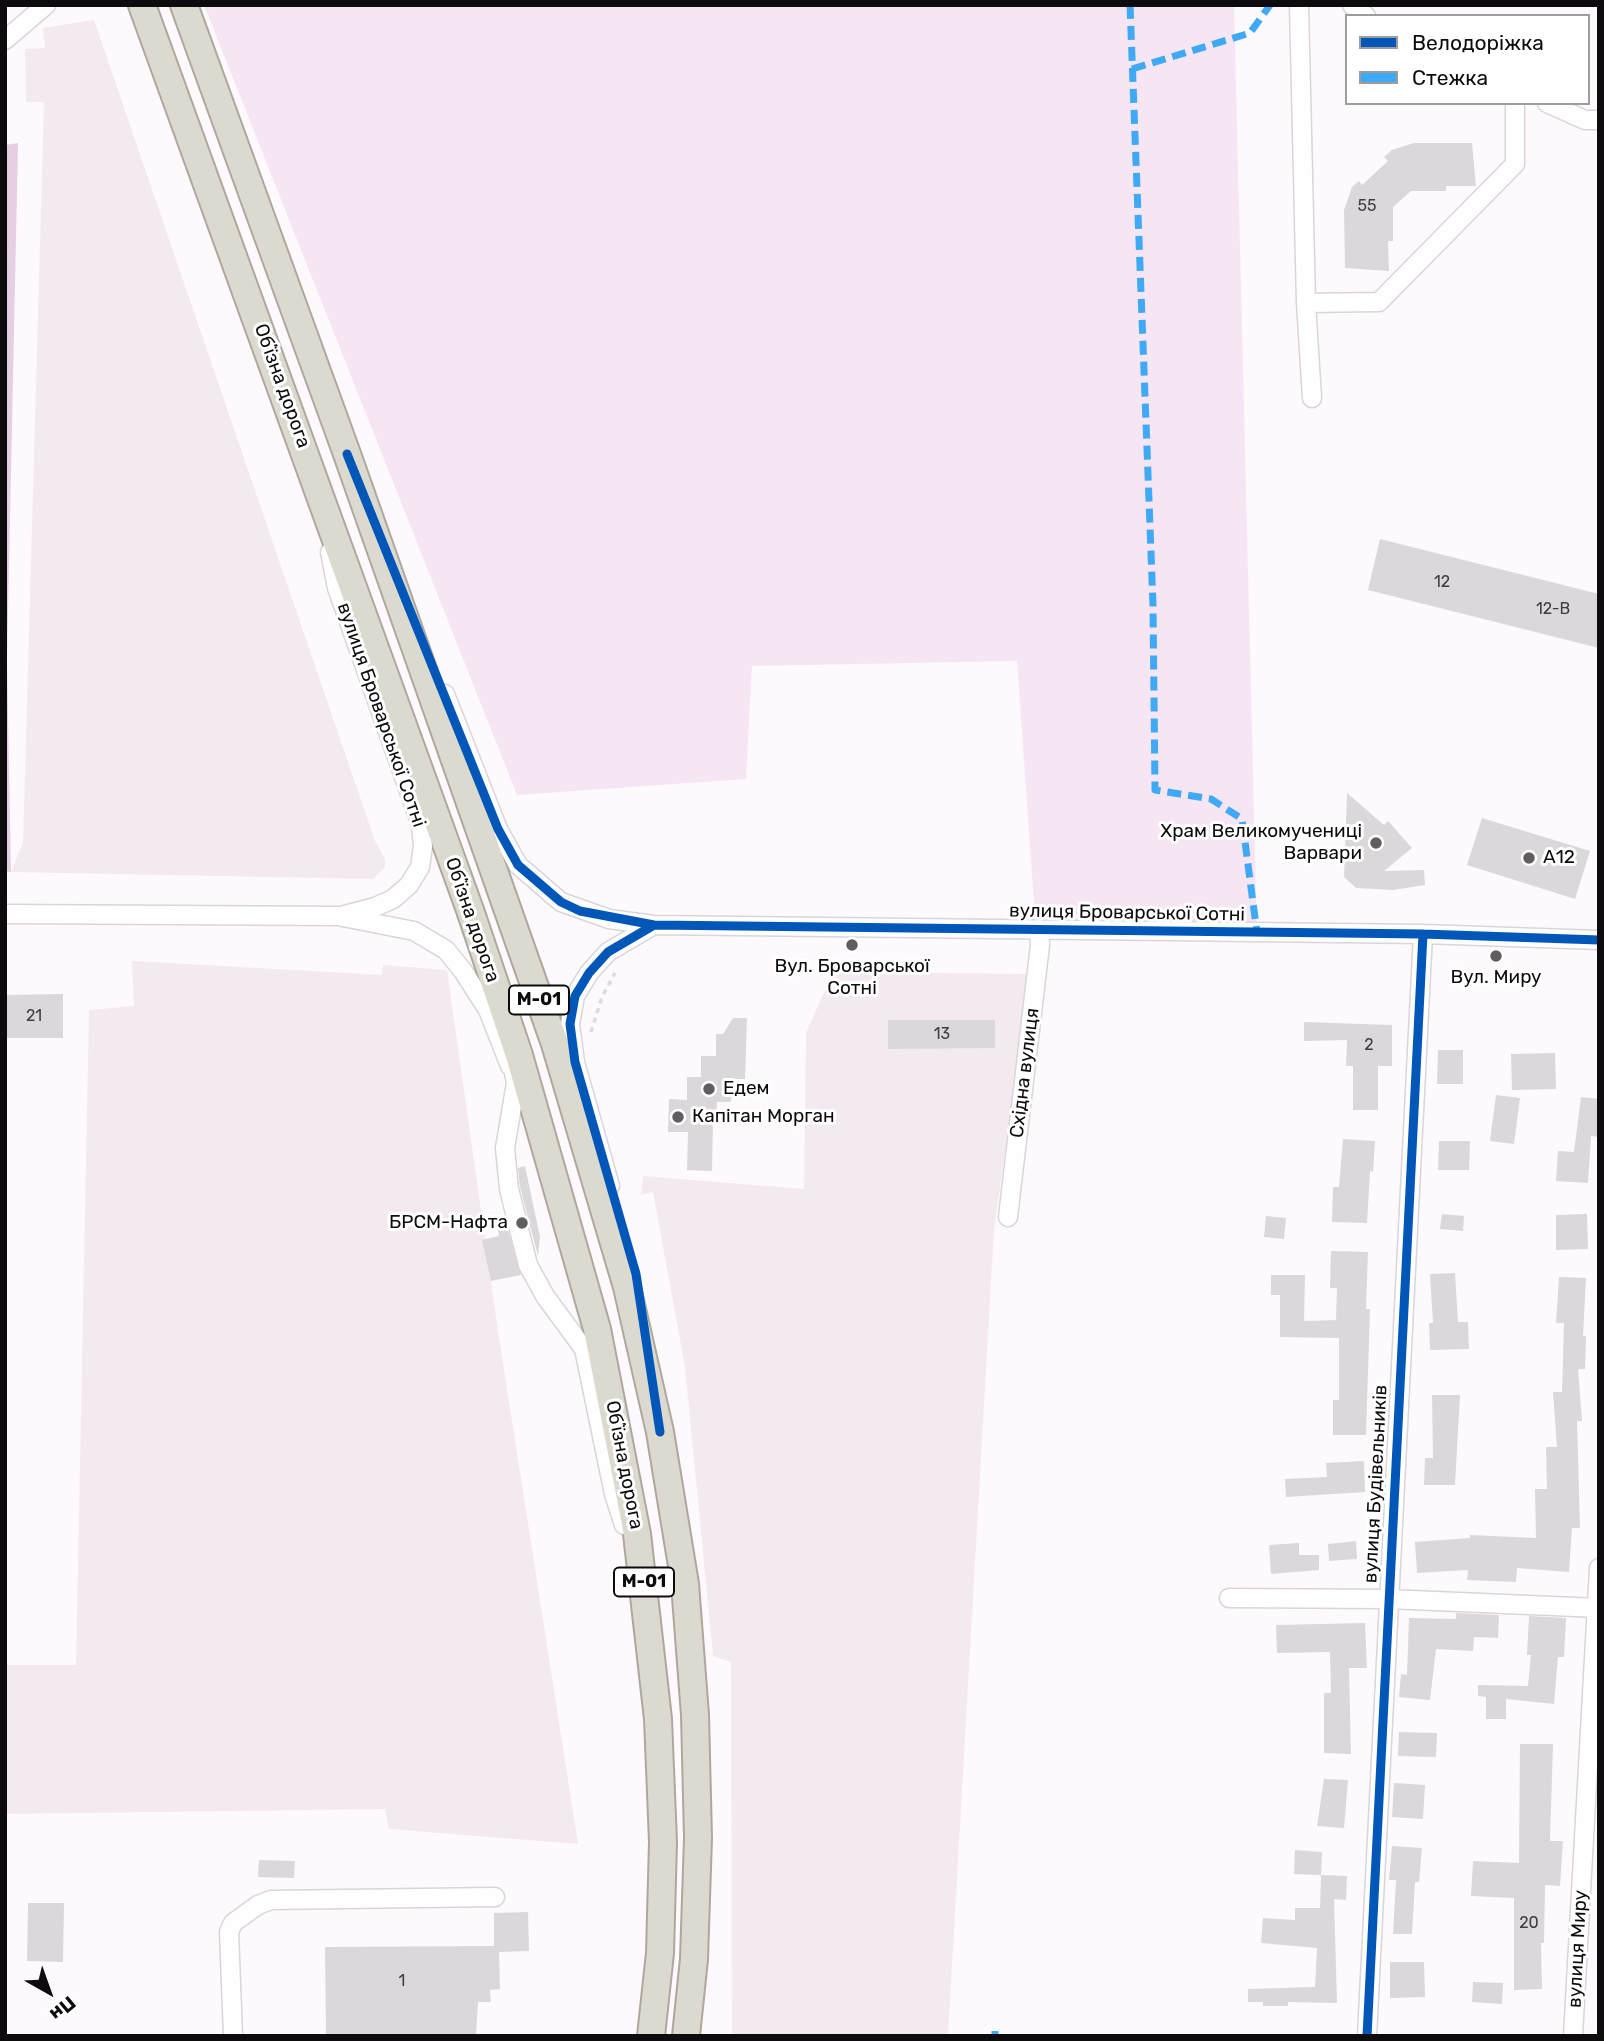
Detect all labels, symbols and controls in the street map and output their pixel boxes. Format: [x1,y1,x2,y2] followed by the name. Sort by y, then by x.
[1345,14,1590,105] legend
[1412,30,1544,55] text: Велодоріжка
[1412,65,1488,90] text: Стежка
[1357,196,1377,216] house number: 55
[249,321,315,451] street label: Обʼїзна дорога
[1434,572,1450,592] house number: 12
[1536,599,1570,619] house number: 12-В
[332,600,430,830] street label: вулиця Броварської Сотні
[1160,821,1362,865] place label: Храм Великомучениці Варвари
[1368,835,1384,851] marker: Храм Великомучениці Варвари
[1543,847,1575,869] place label: А12
[1521,850,1537,866] marker: А12
[440,855,504,985] street label: Обʼїзна дорога
[1009,900,1245,926] street label: вулиця Броварської Сотні
[844,937,860,953] marker: Вул. Броварської Cотні
[1488,948,1504,964] marker: Вул. Миру
[774,956,930,1000] place label: Вул. Броварської Cотні
[1451,967,1541,989] place label: Вул. Миру
[509,986,569,1015] road number: М-01
[26,1006,42,1026] house number: 21
[1006,1007,1044,1139] street label: Східна вулиця
[934,1024,950,1044] house number: 13
[1364,1035,1374,1055] house number: 2
[723,1078,770,1100] place label: Едем
[701,1081,717,1097] marker: Едем
[692,1106,834,1128] place label: Капітан Морган
[670,1109,686,1125] marker: Капітан Морган
[389,1212,508,1234] place label: БРСМ-Нафта
[514,1215,530,1231] marker: БРСМ-Нафта
[1359,1384,1393,1584] street label: вулиця Будівельників
[600,1399,648,1531] street label: Обʼїзна дорога
[614,1568,674,1596] road number: М-01
[1564,1890,1592,2008] street label: вулиця Миру
[1519,1913,1539,1933] house number: 20
[14,1957,84,2027] north arrow
[399,1971,405,1991] house number: 1
[45,1991,80,2026] text: Пн

